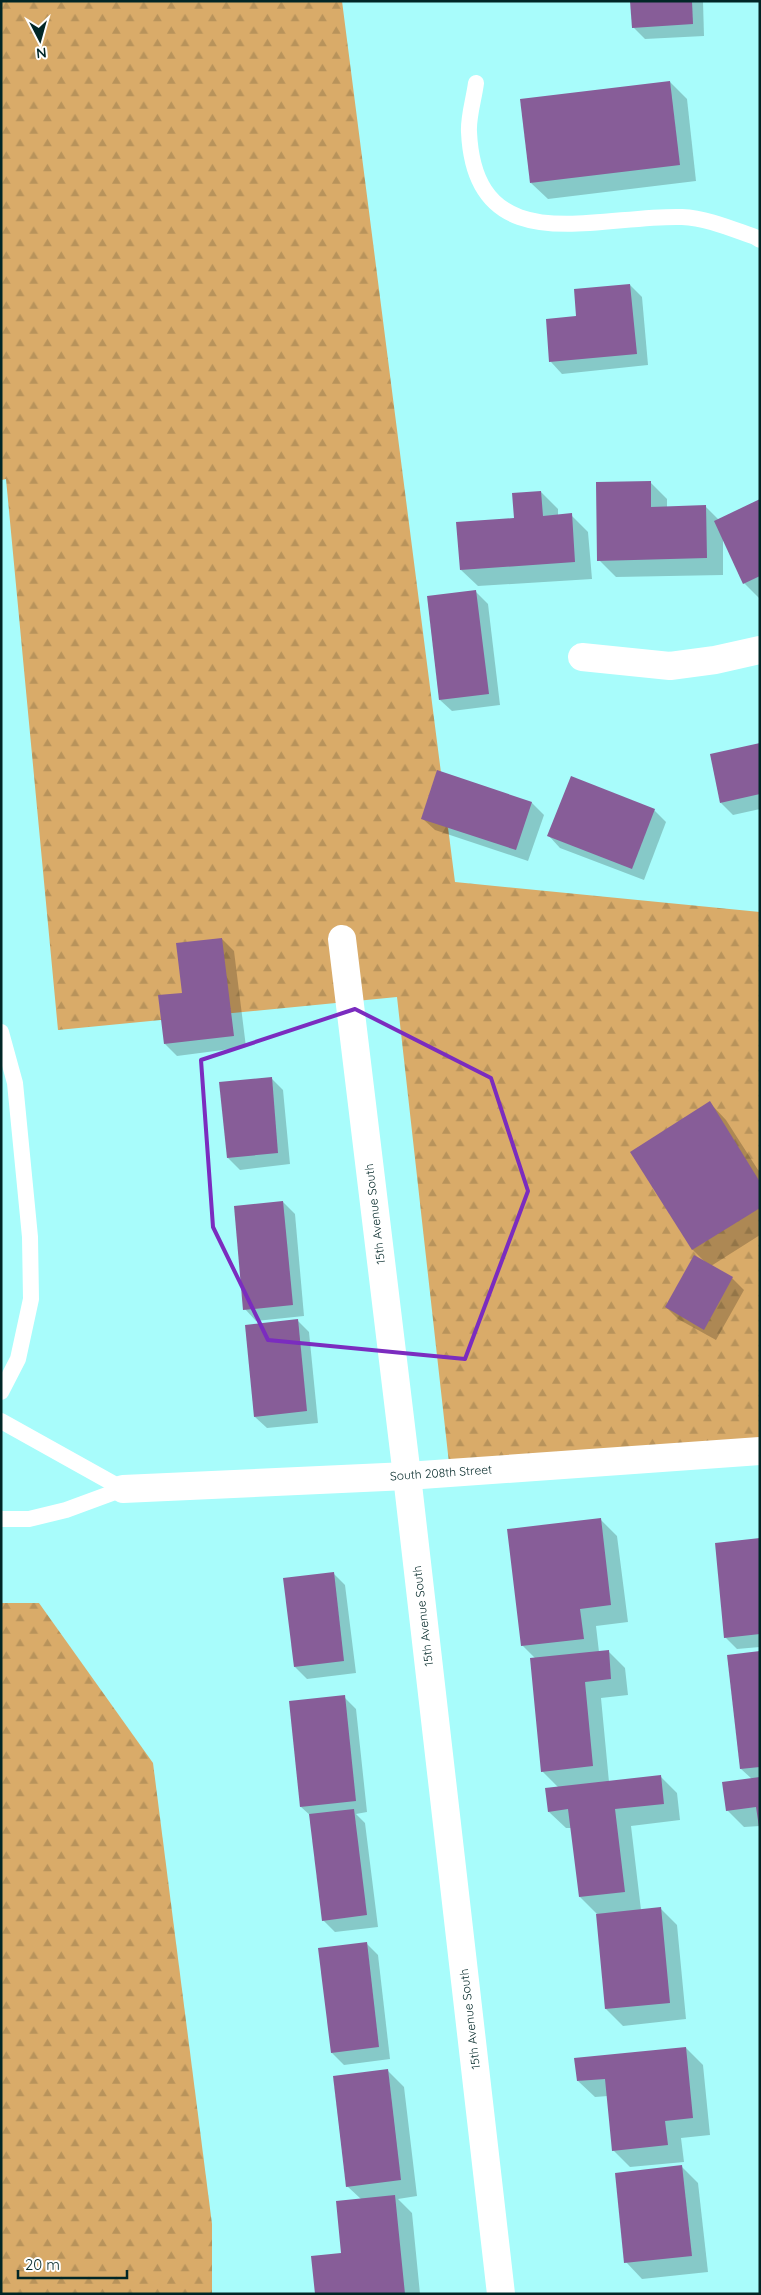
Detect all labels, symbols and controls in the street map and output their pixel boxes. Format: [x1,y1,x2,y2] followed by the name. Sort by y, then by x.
[15,15,65,65] north arrow
[35,43,47,62] text: N
[361,1163,388,1265] street label: 15th Avenue South
[389,1461,492,1484] street label: South 208th Street
[409,1565,436,1667] street label: 15th Avenue South
[456,1968,483,2070] street label: 15th Avenue South
[18,2248,126,2280] scale bar
[25,2255,60,2274] text: 20 m

